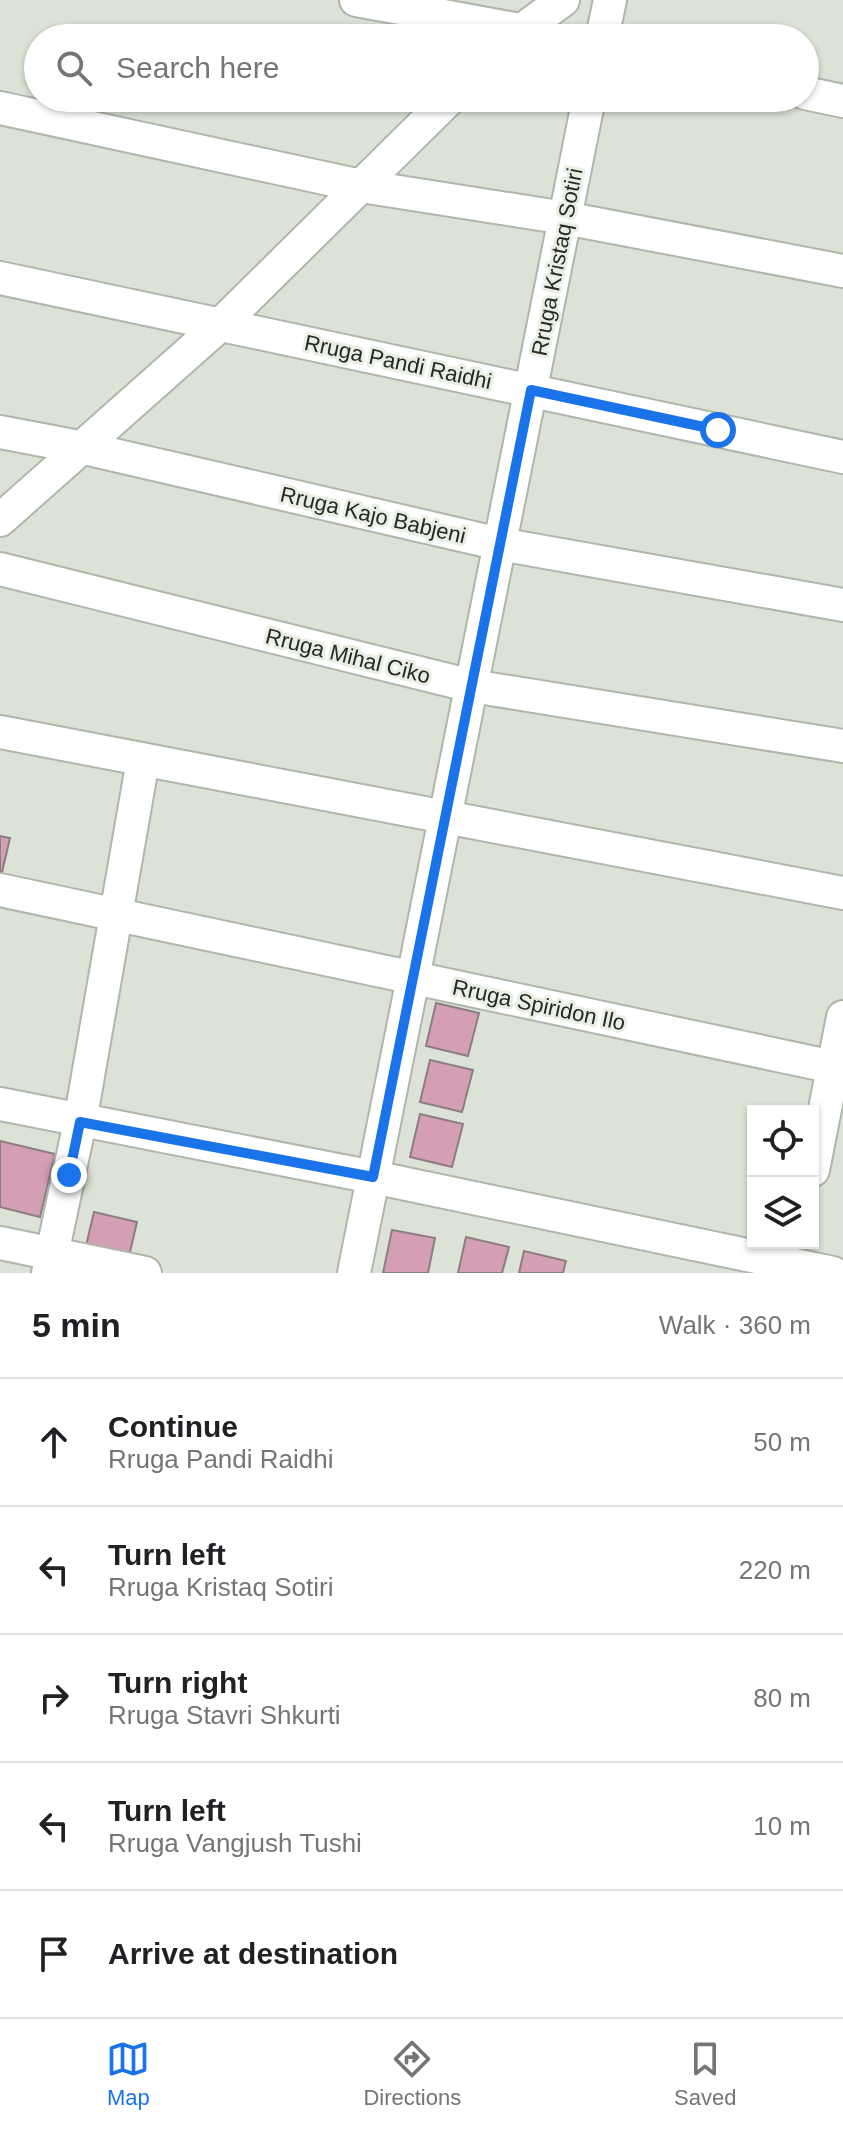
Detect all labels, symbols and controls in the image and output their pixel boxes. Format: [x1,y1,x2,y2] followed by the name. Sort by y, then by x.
[24,24,819,112] search box
[52,46,96,90] icon: search
[116,51,279,84] text: Search here
[527,166,587,358] street label: Rruga Kristaq Sotiri
[302,330,494,394] street label: Rruga Pandi Raidhi
[700,412,736,448] route start
[278,481,468,549] street label: Rruga Kajo Babjeni
[263,623,433,689] street label: Rruga Mihal Ciko
[450,974,628,1036] street label: Rruga Spiridon Ilo
[747,1105,819,1249] map controls
[747,1105,819,1177] button: locate
[51,1157,87,1193] route end
[747,1177,819,1249] button: layers
[32,1306,121,1344] text: 5 min
[659,1310,811,1340] text: Walk · 360 m
[108,1410,238,1443] text: Continue
[32,1420,76,1464] icon: ahead
[753,1427,811,1457] text: 50 m
[108,1444,333,1474] text: Rruga Pandi Raidhi
[108,1538,226,1571] text: Turn left
[32,1548,76,1592] icon: left
[739,1555,811,1585] text: 220 m
[108,1572,333,1602] text: Rruga Kristaq Sotiri
[108,1666,247,1699] text: Turn right
[32,1676,76,1720] icon: right
[753,1683,811,1713] text: 80 m
[108,1700,341,1730] text: Rruga Stavri Shkurti
[108,1794,226,1827] text: Turn left
[32,1804,76,1848] icon: left
[753,1811,811,1841] text: 10 m
[108,1828,362,1858] text: Rruga Vangjush Tushi
[32,1932,76,1976] icon: arrive
[108,1937,398,1970] text: Arrive at destination
[106,2037,150,2111] tab: Map
[363,2037,461,2111] tab: Directions
[674,2037,737,2111] tab: Saved

